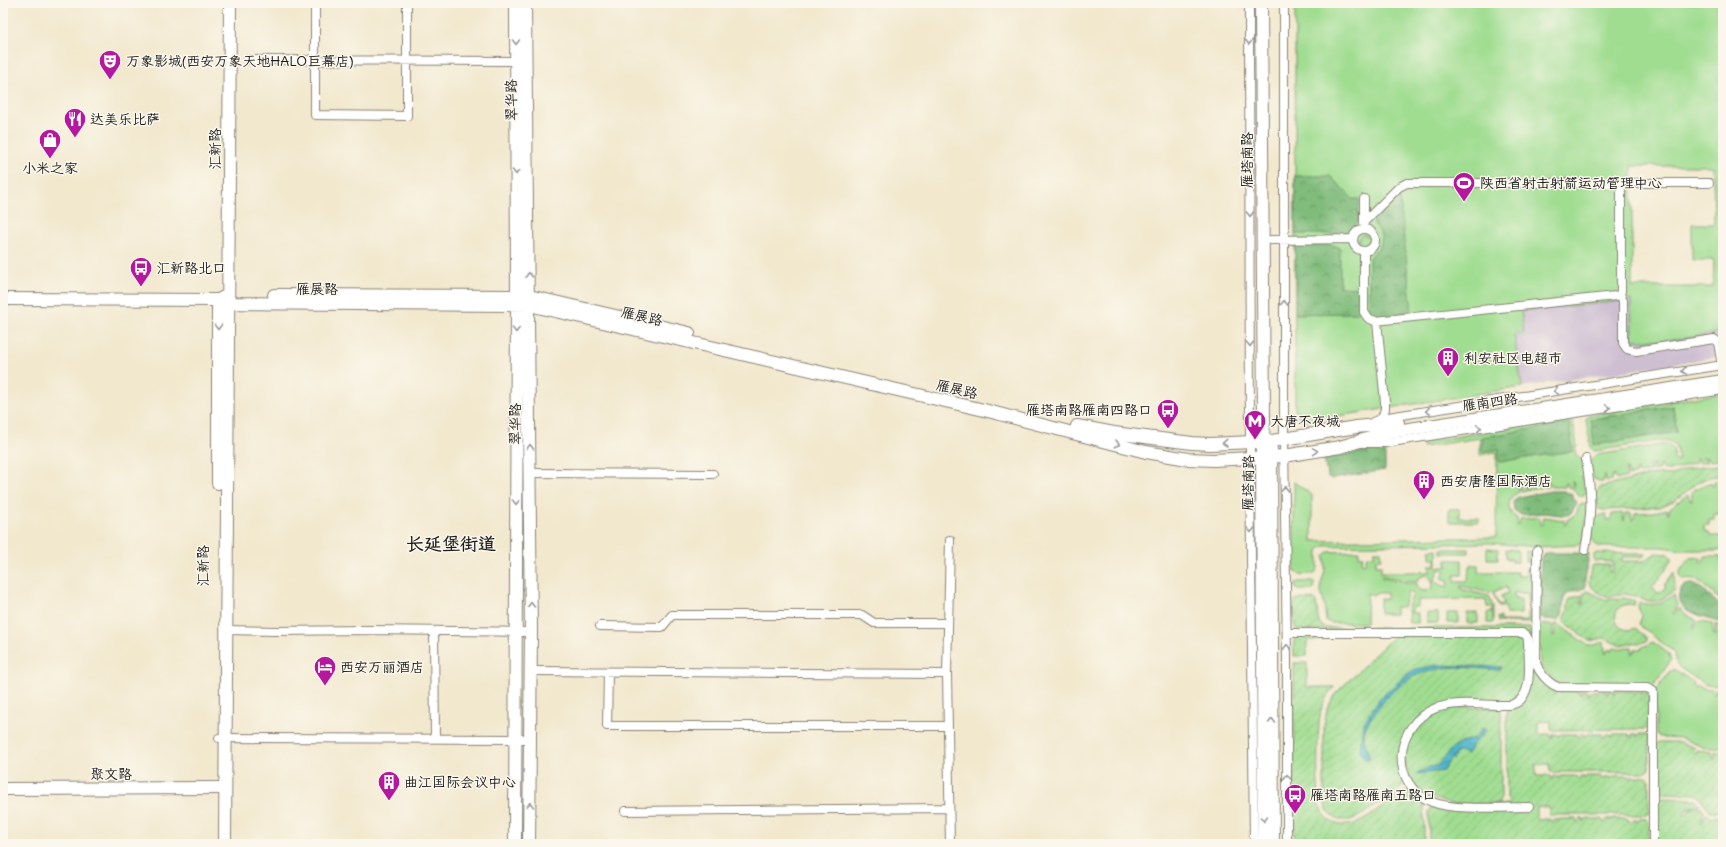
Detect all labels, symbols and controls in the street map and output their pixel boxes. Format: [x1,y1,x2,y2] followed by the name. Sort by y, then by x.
[512,39,520,45] one-way arrow
[1245,39,1253,45] one-way arrow
[97,48,123,81] theatre icon: 万象影城(西安万象天地HALO巨幕店)
[126,52,353,70] place label: 万象影城(西安万象天地HALO巨幕店)
[502,79,520,121] street label: 翠华路
[62,106,88,139] restaurant icon: 达美乐比萨
[90,110,160,128] place label: 达美乐比萨
[37,127,63,160] shop icon: 小米之家
[206,128,224,170] street label: 汇新路
[1238,132,1256,188] street label: 雁塔南路
[22,159,78,177] place label: 小米之家
[512,169,520,175] one-way arrow
[1451,170,1477,203] sports icon: 陕西省射击射箭运动管理中心
[1480,174,1662,192] place label: 陕西省射击射箭运动管理中心
[1246,211,1254,217] one-way arrow
[128,255,154,288] bus stop icon: 汇新路北口
[156,259,226,277] place label: 汇新路北口
[525,272,533,278] one-way arrow
[296,280,338,298] street label: 雁展路
[1280,300,1288,306] one-way arrow
[620,303,664,329] street label: 雁展路
[214,324,222,330] one-way arrow
[512,327,520,333] one-way arrow
[1246,341,1254,347] one-way arrow
[1435,345,1461,378] building icon: 利安社区电超市
[1464,349,1562,367] place label: 利安社区电超市
[1681,366,1688,375] one-way arrow
[935,376,979,402] street label: 雁展路
[1553,386,1559,395] one-way arrow
[1461,389,1519,415] street label: 雁南四路
[1155,397,1181,430] bus stop icon: 雁塔南路雁南四路口
[1026,401,1152,419] place label: 雁塔南路雁南四路口
[506,403,524,445] street label: 翠华路
[1605,404,1611,413] one-way arrow
[1425,406,1431,415] one-way arrow
[1242,408,1268,441] metro station icon: 大唐不夜城
[1270,412,1340,430] place label: 大唐不夜城
[1476,424,1483,433] one-way arrow
[1222,439,1228,447] one-way arrow
[1114,440,1120,448] one-way arrow
[526,444,534,450] one-way arrow
[1311,447,1318,456] one-way arrow
[1239,455,1257,511] street label: 雁塔南路
[1411,468,1437,501] building icon: 西安唐隆国际酒店
[1440,472,1552,490] place label: 西安唐隆国际酒店
[1281,486,1289,492] one-way arrow
[512,499,520,505] one-way arrow
[1247,527,1255,533] one-way arrow
[406,532,496,555] district label: 长延堡街道
[194,545,212,587] street label: 汇新路
[527,602,535,608] one-way arrow
[1283,644,1291,650] one-way arrow
[312,654,338,687] hotel icon: 西安万丽酒店
[340,658,424,676] place label: 西安万丽酒店
[1268,718,1276,724] one-way arrow
[90,765,132,783] street label: 聚文路
[376,769,402,802] building icon: 曲江国际会议中心
[404,773,516,791] place label: 曲江国际会议中心
[1283,774,1291,780] one-way arrow
[1282,782,1308,815] bus stop icon: 雁塔南路雁南五路口
[1310,786,1436,804] place label: 雁塔南路雁南五路口
[526,802,534,808] one-way arrow
[1260,816,1268,822] one-way arrow

